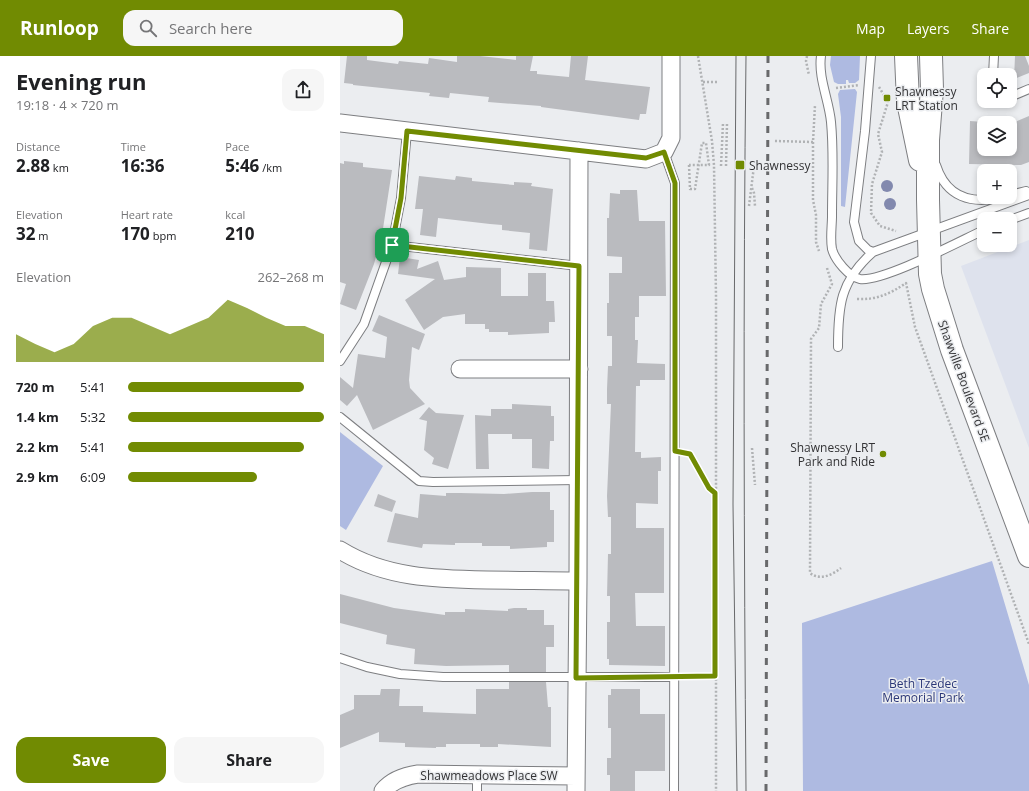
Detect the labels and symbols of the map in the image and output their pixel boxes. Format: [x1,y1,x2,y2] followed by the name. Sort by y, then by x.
[895,83,958,114] place label: Shawnessy LRT Station
[882,93,892,103] marker: Shawnessy LRT Station
[749,157,811,174] place label: Shawnessy
[734,159,746,171] marker: Shawnessy
[375,228,409,262] pin
[934,318,994,444] street label: Shawville Boulevard SE
[790,439,875,470] place label: Shawnessy LRT Park and Ride
[878,449,888,459] marker: Shawnessy LRT Park and Ride
[882,675,965,706] park label: Beth Tzedec Memorial Park
[420,767,558,784] street label: Shawmeadows Place SW

